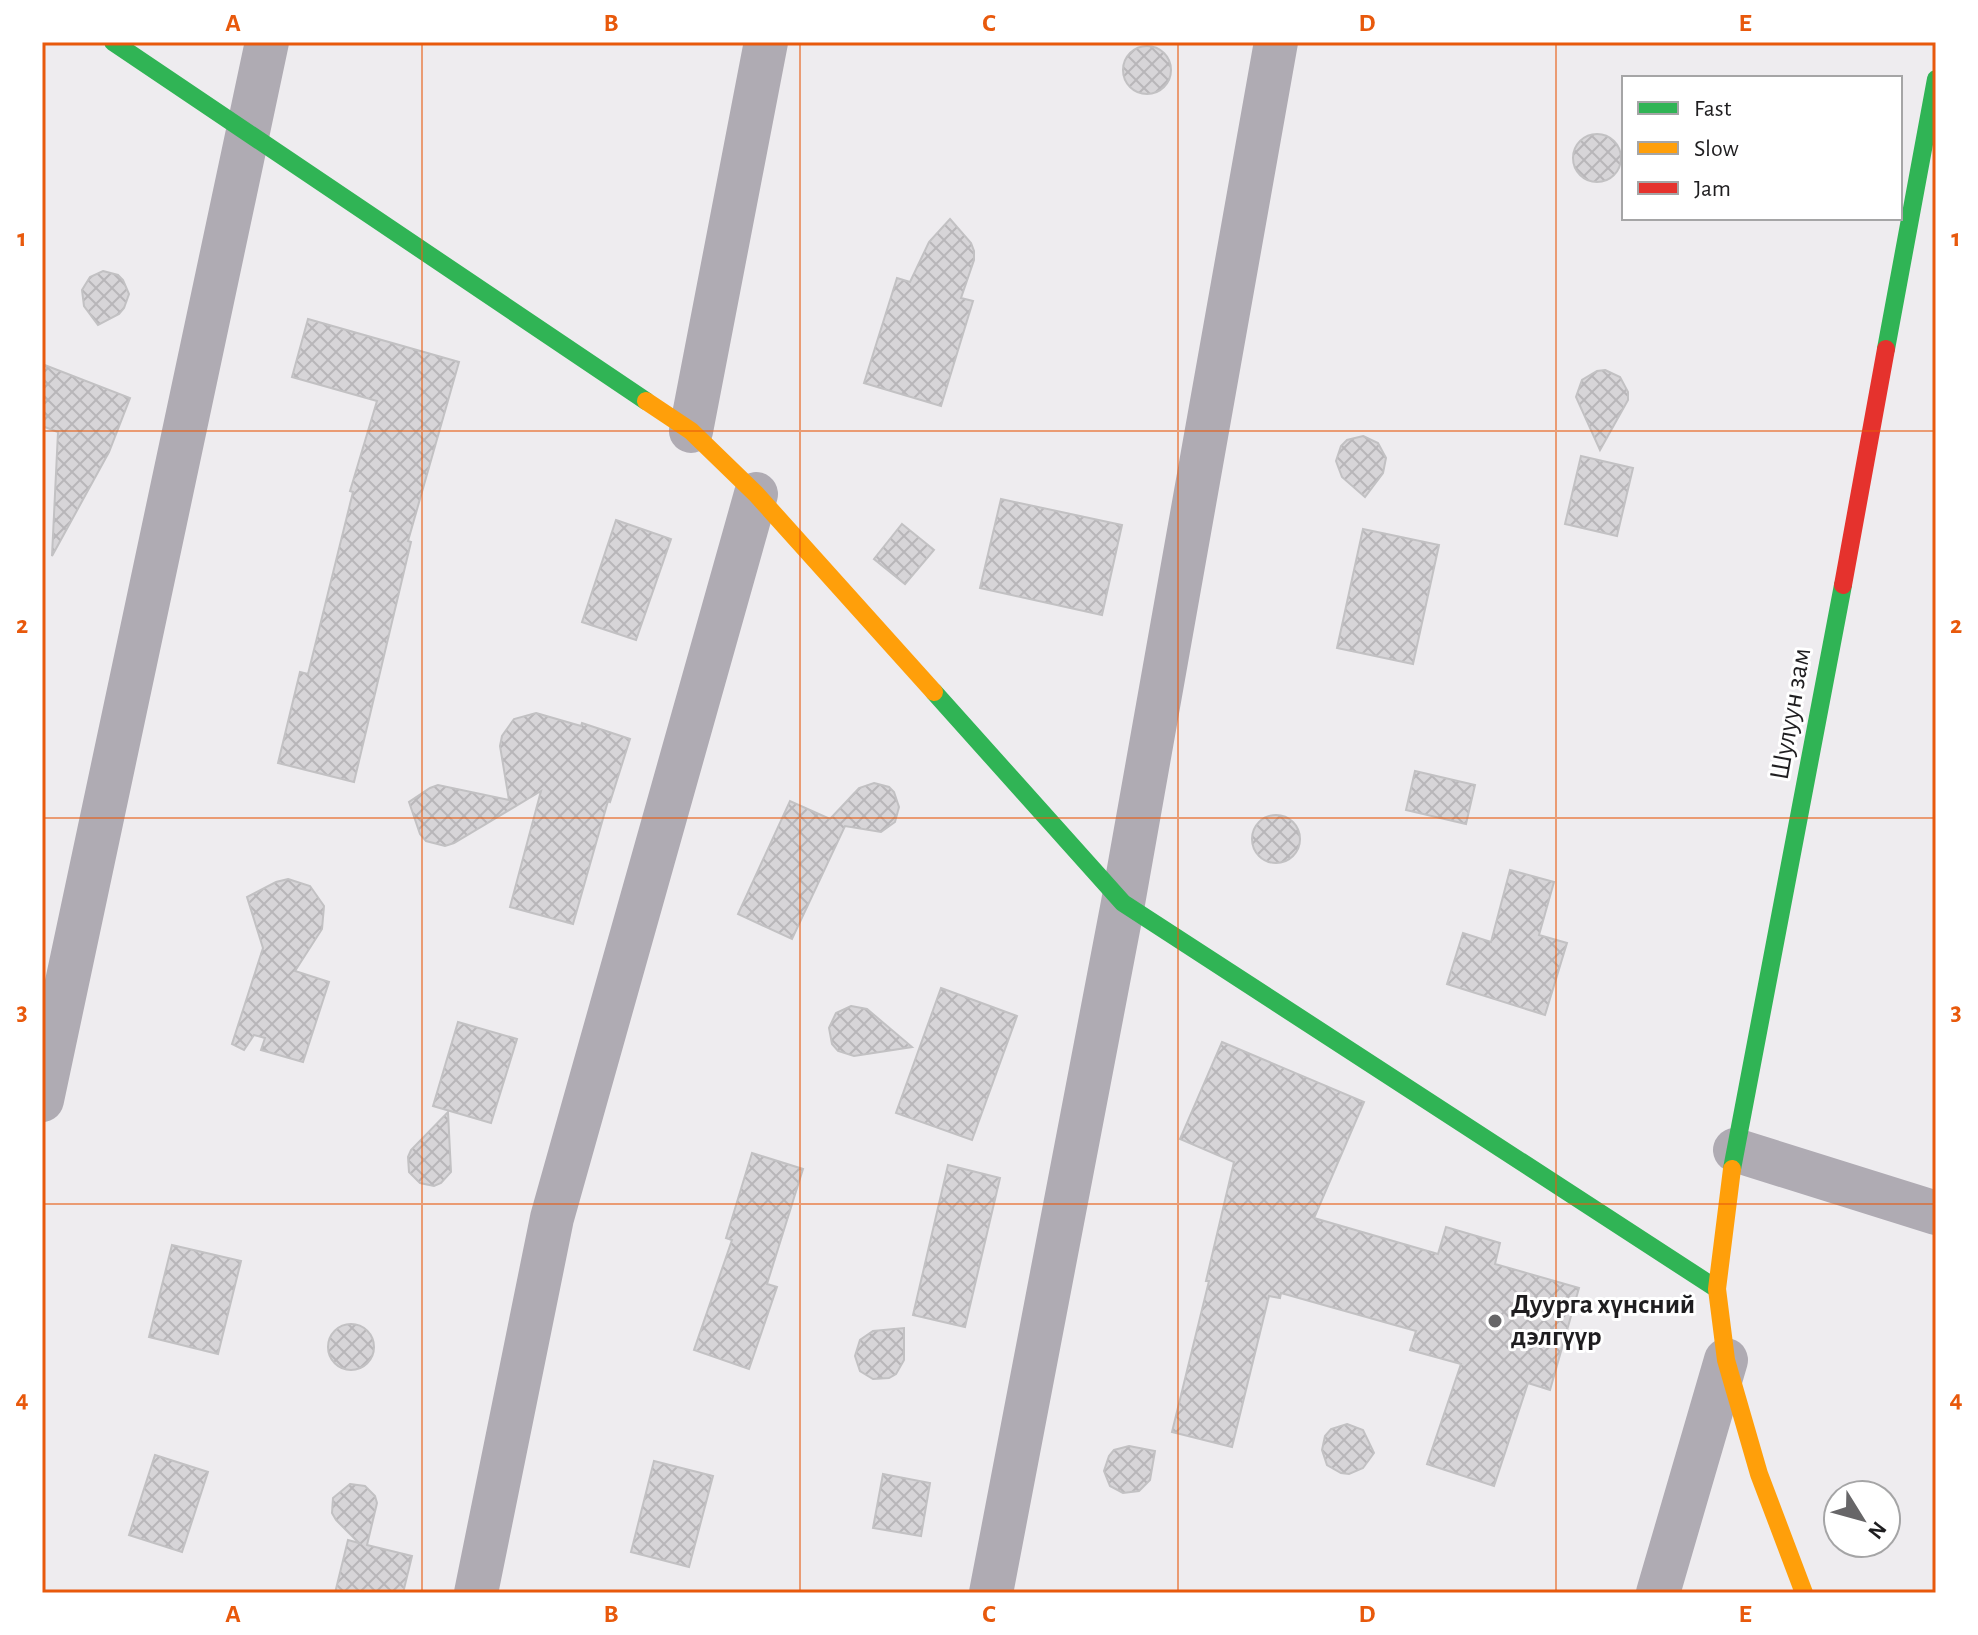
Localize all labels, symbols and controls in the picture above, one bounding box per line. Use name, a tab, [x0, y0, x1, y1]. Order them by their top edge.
text: A	[225, 10, 241, 36]
text: B	[603, 10, 619, 36]
text: C	[982, 10, 996, 36]
text: D	[1358, 10, 1376, 36]
text: E	[1738, 10, 1752, 36]
legend	[1622, 76, 1902, 220]
text: Fast	[1694, 97, 1732, 121]
text: Slow	[1694, 137, 1739, 161]
text: Jam	[1694, 177, 1731, 201]
text: 1	[17, 225, 27, 251]
text: 1	[1951, 225, 1961, 251]
text: 2	[16, 612, 28, 638]
text: 2	[1950, 612, 1962, 638]
street label: Шулуун зам	[1766, 646, 1816, 782]
text: 3	[16, 999, 28, 1025]
text: 3	[1950, 999, 1962, 1025]
place label: Дуурга хүнсний дэлгүүр	[1511, 1291, 1695, 1351]
marker: Дуурга хүнсний дэлгүүр	[1486, 1312, 1504, 1330]
text: 4	[15, 1386, 29, 1412]
text: 4	[1949, 1386, 1963, 1412]
north arrow	[1822, 1479, 1902, 1559]
text: N	[1864, 1518, 1891, 1543]
text: A	[225, 1601, 241, 1627]
text: B	[603, 1601, 619, 1627]
text: C	[982, 1601, 996, 1627]
text: D	[1358, 1601, 1376, 1627]
text: E	[1738, 1601, 1752, 1627]

